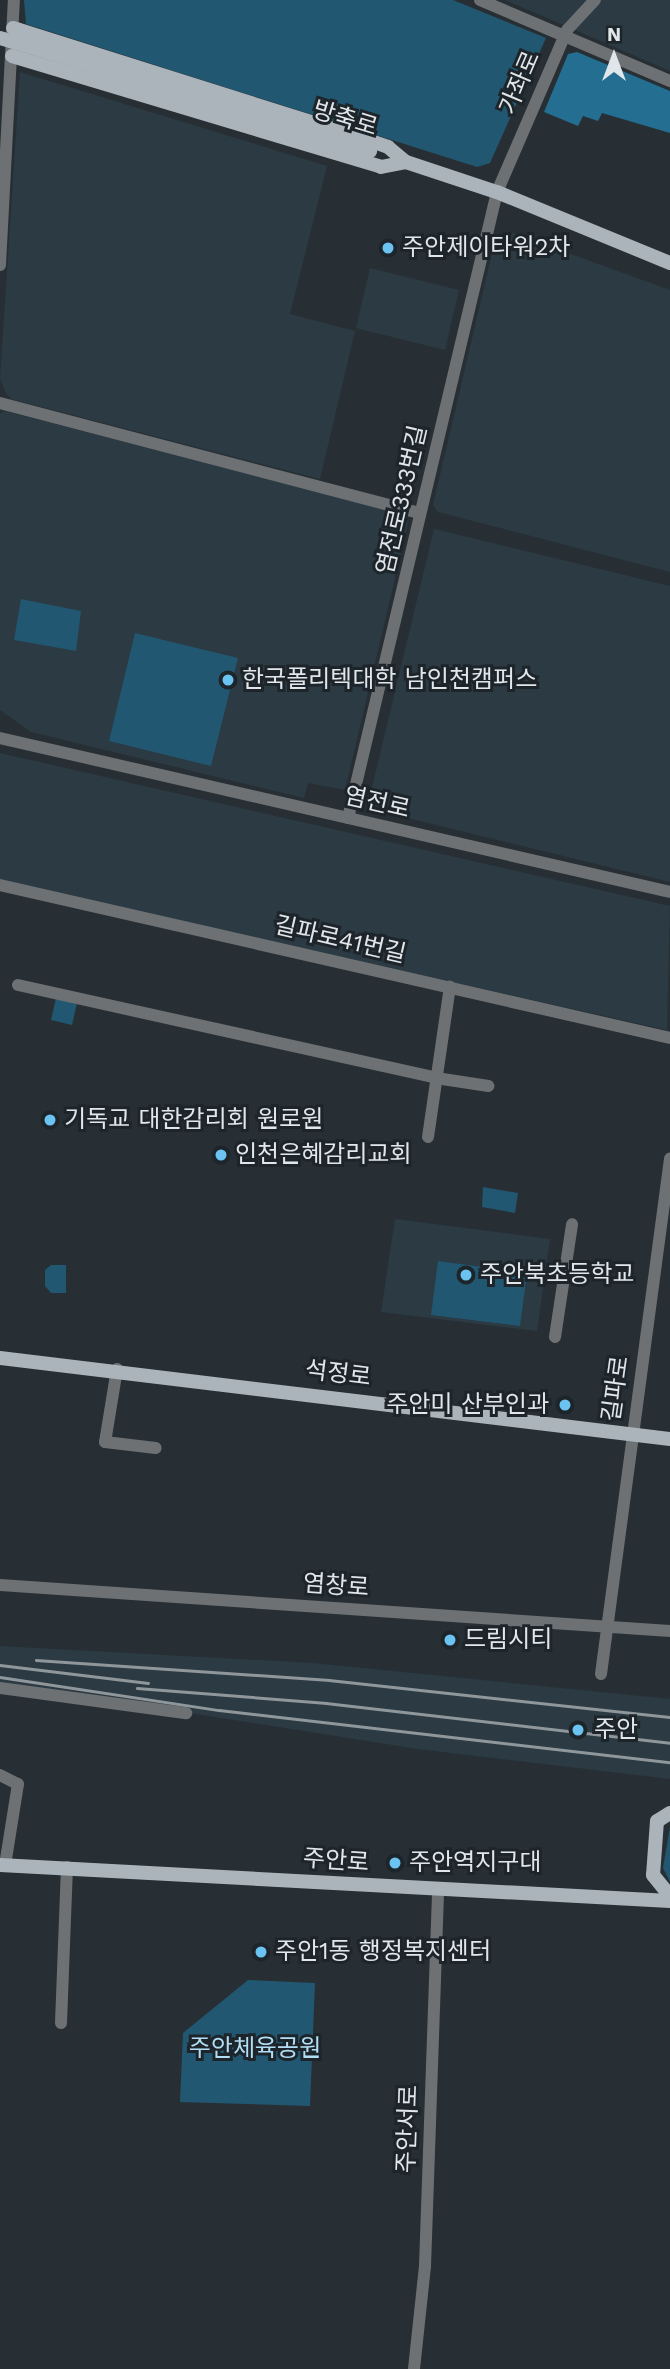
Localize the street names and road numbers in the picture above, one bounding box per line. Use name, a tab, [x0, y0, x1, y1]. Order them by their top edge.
street label: 가좌로	[494, 47, 546, 119]
street label: 방축로	[309, 96, 381, 142]
street label: 염전로333번길	[371, 423, 433, 577]
street label: 염전로	[341, 782, 413, 824]
street label: 길파로41번길	[271, 911, 409, 969]
street label: 길파로	[597, 1354, 635, 1424]
street label: 석정로	[303, 1356, 373, 1392]
street label: 염창로	[302, 1569, 370, 1603]
street label: 주안로	[302, 1844, 370, 1878]
street label: 주안서로	[392, 2084, 424, 2174]

